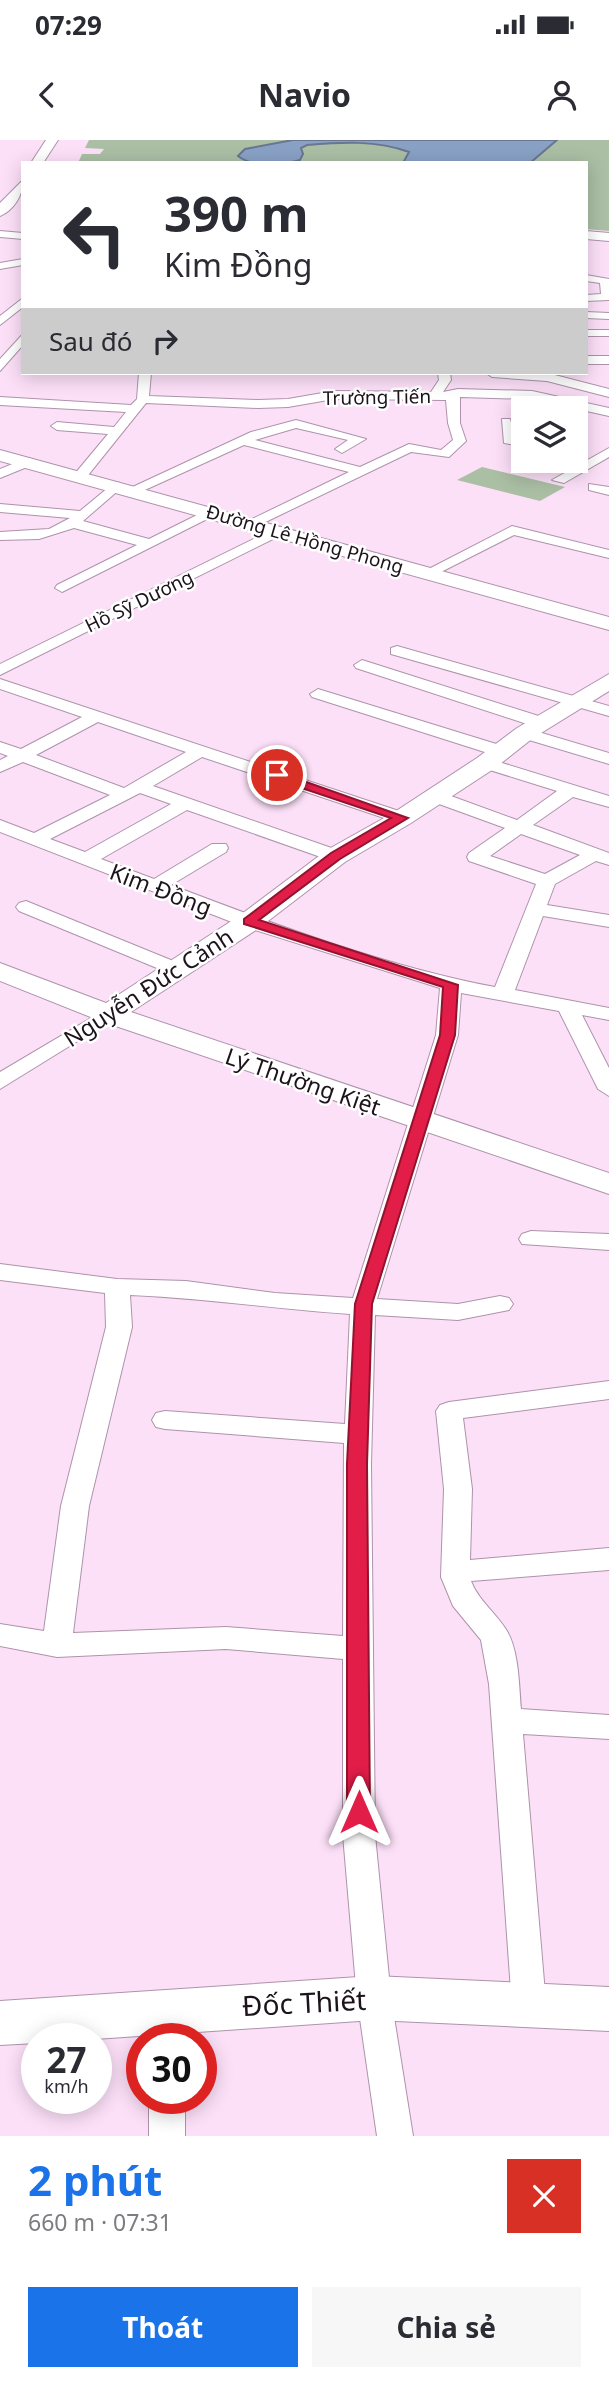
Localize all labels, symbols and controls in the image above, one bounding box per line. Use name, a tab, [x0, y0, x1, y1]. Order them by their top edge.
text: 07:29	[35, 7, 102, 43]
text: Navio	[258, 73, 351, 116]
icon: back	[28, 76, 66, 114]
icon: person	[543, 76, 581, 114]
text: 390 m	[164, 180, 309, 246]
icon: left	[49, 189, 140, 280]
text: Kim Đồng	[164, 243, 312, 286]
icon: right	[146, 322, 184, 360]
text: Sau đó	[49, 323, 132, 359]
street label: Trường Tiến	[323, 383, 431, 411]
map controls	[511, 396, 588, 473]
button: layers	[511, 396, 588, 473]
street label: Đường Lê Hồng Phong	[203, 498, 407, 580]
street label: Hồ Sỹ Dương	[81, 564, 197, 638]
pin	[247, 745, 307, 805]
icon: arrive	[258, 756, 296, 794]
street label: Kim Đồng	[105, 855, 217, 923]
street label: Nguyễn Đức Cảnh	[57, 920, 239, 1054]
street label: Lý Thường Kiệt	[221, 1039, 385, 1123]
position arrow	[322, 1775, 396, 1849]
street label: Đốc Thiết	[241, 1980, 367, 2024]
speed limit sign: 30	[126, 2023, 217, 2114]
text: 27	[46, 2036, 87, 2083]
text: km/h	[44, 2074, 89, 2098]
text: 2 phút	[28, 2151, 162, 2208]
button: close	[507, 2159, 581, 2233]
text: 660 m · 07:31	[28, 2206, 172, 2238]
button: Thoát	[28, 2287, 298, 2367]
button: Chia sẻ	[312, 2287, 581, 2367]

